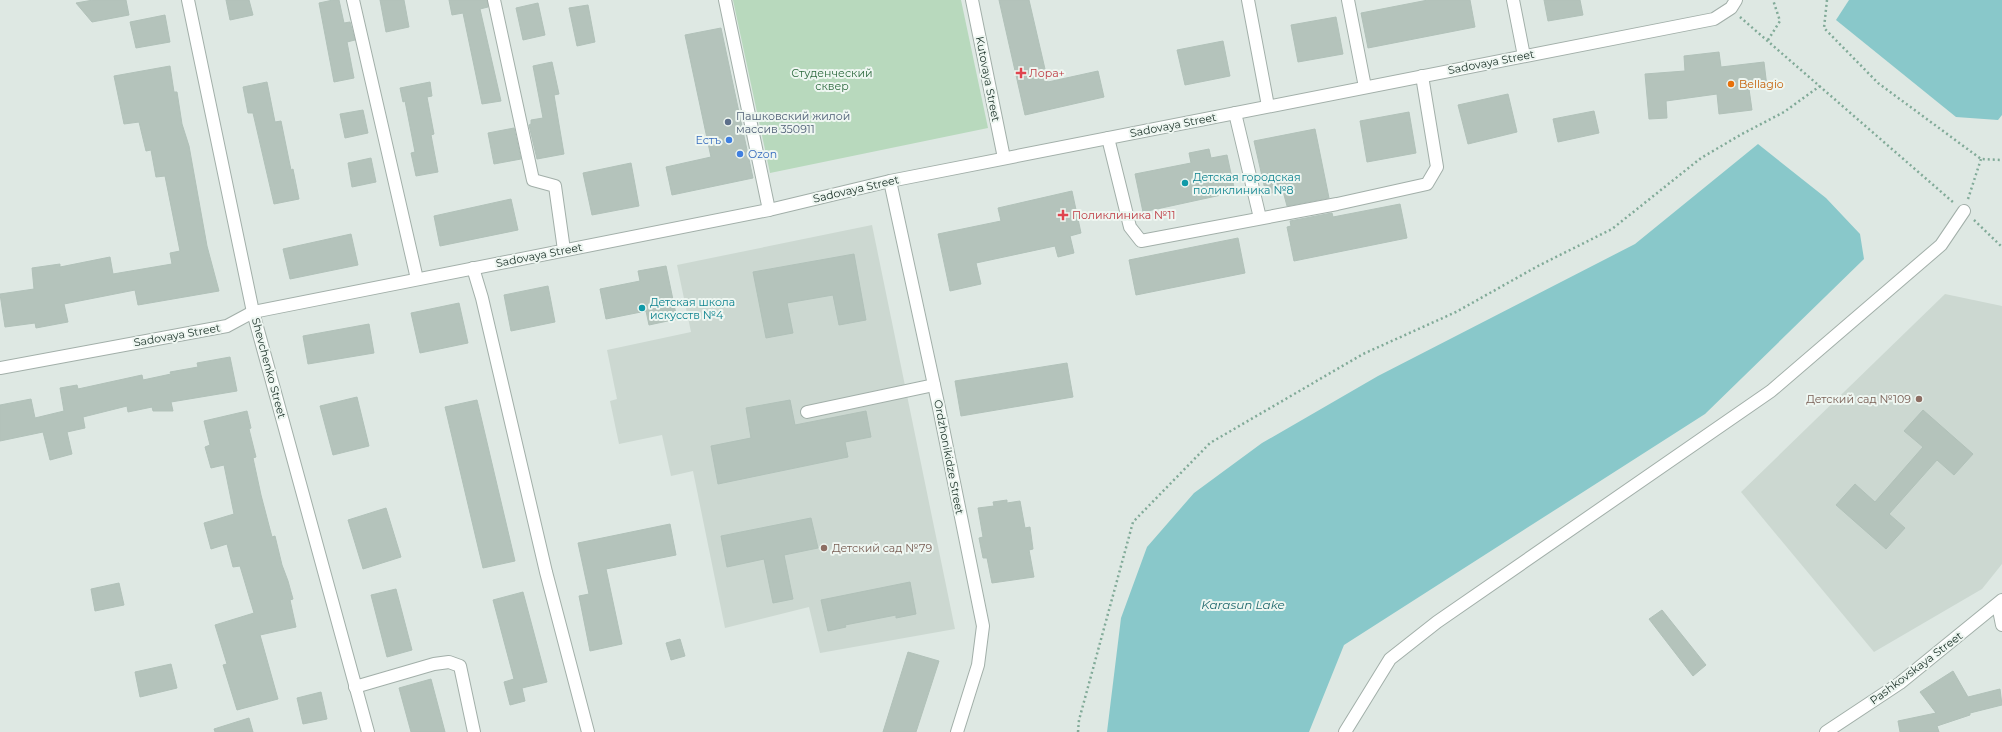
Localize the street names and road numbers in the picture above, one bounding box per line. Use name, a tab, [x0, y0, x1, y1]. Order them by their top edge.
street label: Kutovaya Street	[973, 35, 1003, 123]
street label: Sadovaya Street	[1447, 47, 1536, 77]
street label: Sadovaya Street	[1129, 110, 1218, 140]
street label: Sadovaya Street	[812, 172, 901, 206]
street label: Sadovaya Street	[495, 240, 584, 270]
street label: Shevchenko Street	[249, 316, 289, 420]
street label: Sadovaya Street	[133, 320, 222, 350]
street label: Ordzhonikidze Street	[931, 398, 967, 516]
street label: Pashkovskaya Street	[1867, 628, 1966, 707]

